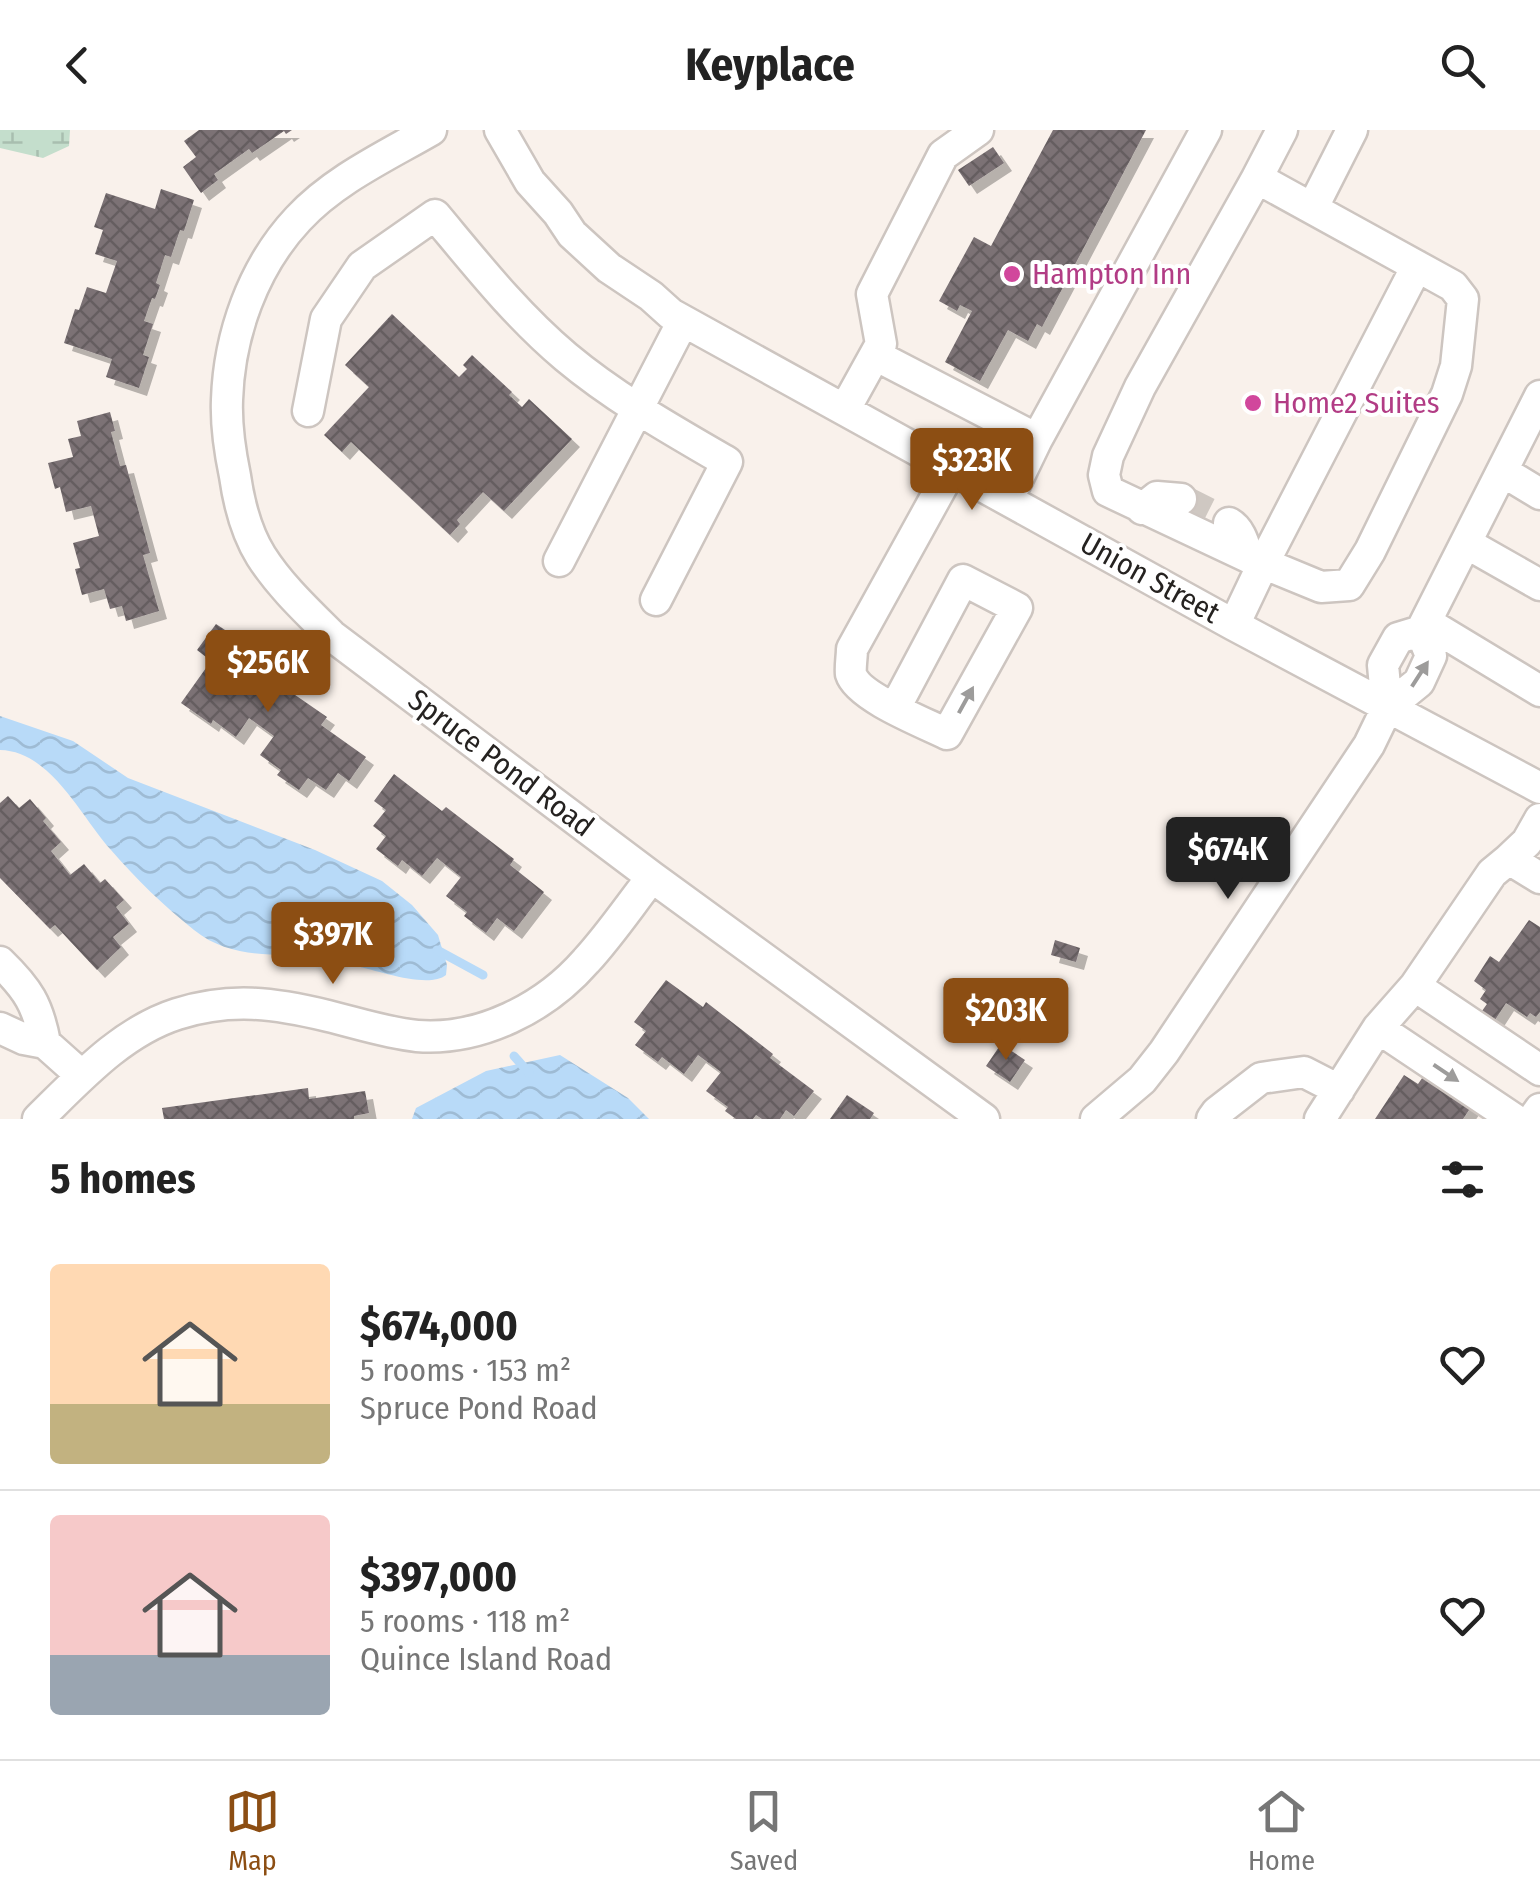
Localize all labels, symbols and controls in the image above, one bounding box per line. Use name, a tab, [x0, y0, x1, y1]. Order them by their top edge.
icon: back	[50, 38, 105, 93]
text: Keyplace	[685, 38, 855, 92]
icon: search	[1435, 38, 1490, 93]
place label: Hampton Inn	[1032, 256, 1191, 292]
marker: Hampton Inn	[1001, 263, 1023, 285]
place label: Home2 Suites	[1273, 385, 1440, 421]
marker: Home2 Suites	[1242, 392, 1264, 414]
pin: $323K	[902, 428, 1042, 513]
text: $323K	[932, 441, 1012, 479]
street label: Union Street	[1074, 525, 1226, 631]
pin: $256K	[198, 630, 338, 715]
text: $256K	[227, 643, 309, 681]
one-way arrow	[1410, 660, 1429, 688]
street label: Spruce Pond Road	[401, 682, 601, 844]
one-way arrow	[957, 686, 975, 714]
pin: $674K	[1158, 817, 1298, 902]
text: $674K	[1188, 830, 1268, 868]
pin: $397K	[263, 902, 403, 987]
text: $397K	[293, 915, 373, 953]
pin: $203K	[936, 978, 1076, 1063]
text: $203K	[965, 991, 1047, 1029]
one-way arrow	[1432, 1064, 1460, 1082]
icon: filters	[1435, 1152, 1490, 1207]
text: 5 homes	[50, 1154, 196, 1204]
text: $674,000	[360, 1301, 518, 1351]
icon: home	[130, 1304, 250, 1424]
icon: heart	[1435, 1337, 1490, 1392]
text: 5 rooms · 153 m²	[360, 1351, 571, 1389]
text: Spruce Pond Road	[360, 1389, 598, 1427]
text: $397,000	[360, 1552, 517, 1602]
icon: home	[130, 1555, 250, 1675]
icon: heart	[1435, 1588, 1490, 1643]
text: 5 rooms · 118 m²	[360, 1602, 570, 1640]
text: Quince Island Road	[360, 1640, 612, 1678]
tab: Map	[225, 1784, 280, 1877]
tab: Saved	[730, 1784, 798, 1877]
tab: Home	[1248, 1784, 1315, 1877]

